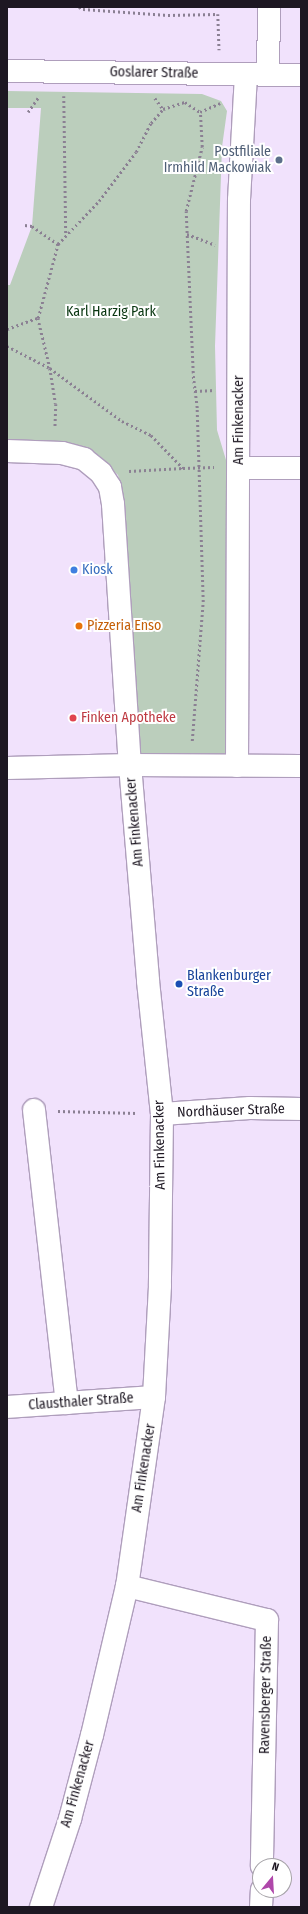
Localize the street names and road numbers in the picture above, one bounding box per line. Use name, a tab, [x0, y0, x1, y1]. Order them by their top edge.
street label: Goslarer Straße	[110, 64, 198, 82]
street label: Am Finkenacker	[231, 375, 247, 465]
street label: Am Finkenacker	[123, 777, 147, 867]
street label: Am Finkenacker	[151, 1100, 169, 1190]
street label: Nordhäuser Straße	[177, 1101, 285, 1121]
street label: Clausthaler Straße	[28, 1390, 134, 1414]
street label: Am Finkenacker	[129, 1422, 159, 1514]
street label: Ravensberger Straße	[257, 1636, 275, 1754]
street label: Am Finkenacker	[58, 1739, 98, 1829]

